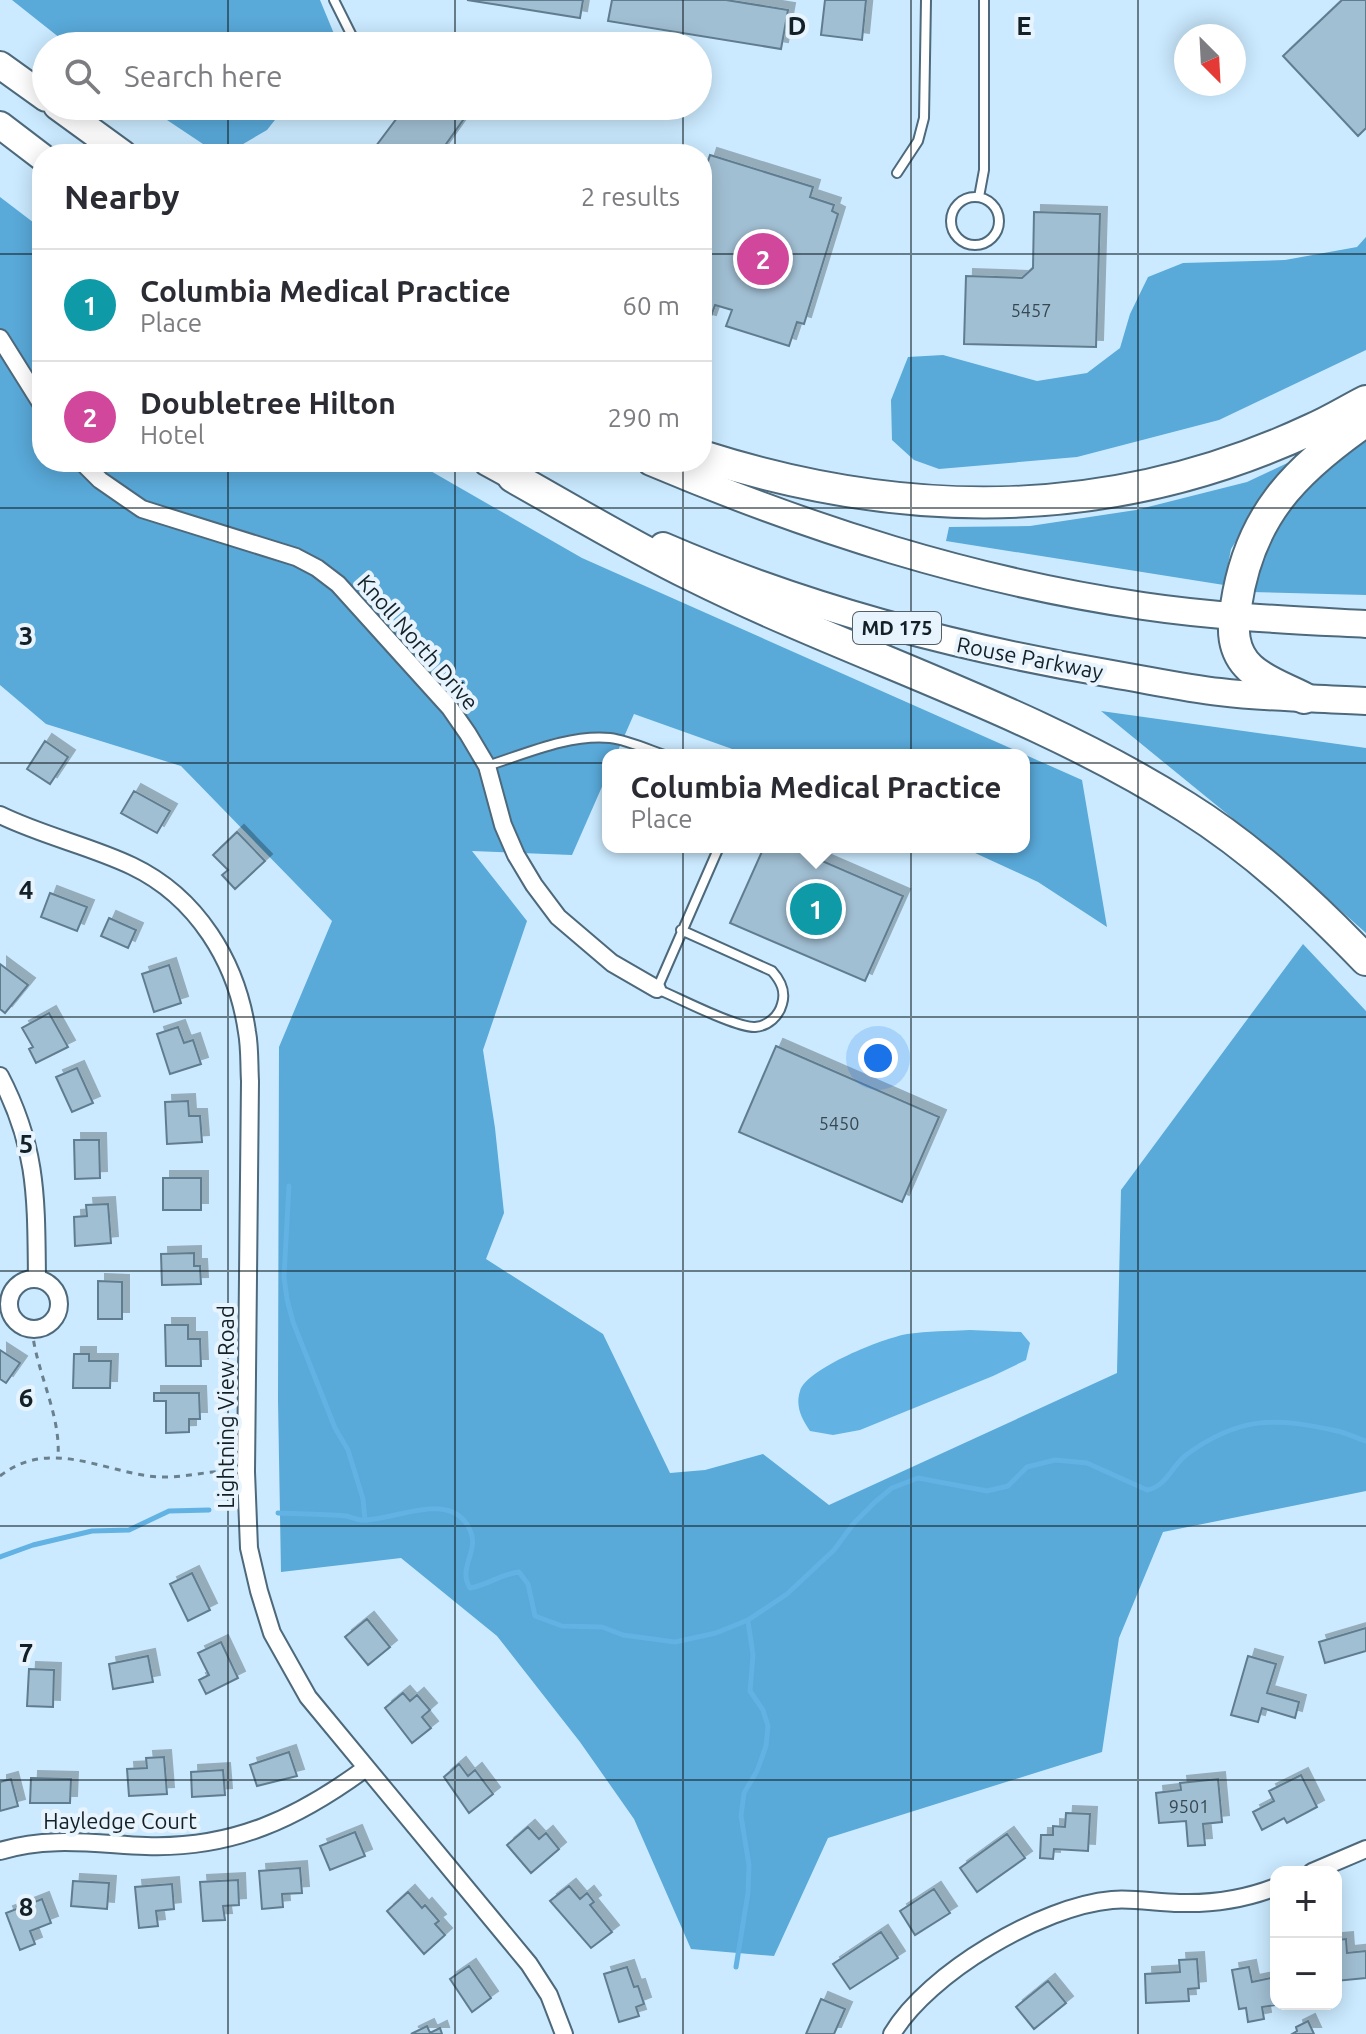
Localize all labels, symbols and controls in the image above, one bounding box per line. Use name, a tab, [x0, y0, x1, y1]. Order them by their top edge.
text: D	[788, 11, 806, 40]
text: E	[1016, 11, 1032, 40]
north arrow	[1174, 24, 1246, 96]
search box	[32, 32, 712, 120]
icon: search	[60, 54, 104, 98]
text: Search here	[124, 59, 283, 93]
text: Nearby	[64, 177, 179, 215]
text: 2 results	[581, 182, 680, 211]
pin: 2	[737, 229, 789, 289]
text: Columbia Medical Practice	[140, 274, 511, 308]
text: 1	[83, 291, 97, 320]
text: 60 m	[622, 291, 680, 320]
house number: 5457	[1011, 300, 1051, 320]
text: Place	[140, 308, 202, 337]
text: Doubletree Hilton	[140, 386, 396, 420]
text: 2	[83, 403, 97, 432]
text: 290 m	[608, 403, 680, 432]
text: Hotel	[140, 420, 205, 449]
street label: Knoll North Drive	[353, 569, 484, 714]
road number: MD 175	[853, 612, 941, 644]
text: 3	[19, 621, 33, 650]
street label: Rouse Parkway	[955, 631, 1106, 684]
popup	[602, 749, 1030, 853]
text: Columbia Medical Practice	[631, 770, 1001, 804]
text: Place	[631, 804, 693, 833]
text: 4	[19, 875, 33, 904]
pin: 1	[790, 879, 842, 939]
your location	[858, 1038, 898, 1078]
house number: 5450	[819, 1113, 859, 1133]
text: 5	[19, 1129, 33, 1158]
street label: Lightning View Road	[213, 1305, 238, 1509]
text: 6	[19, 1383, 33, 1412]
text: 7	[19, 1638, 33, 1667]
house number: 9501	[1169, 1796, 1209, 1816]
street label: Hayledge Court	[43, 1808, 197, 1833]
map controls	[1270, 1866, 1342, 2010]
button: +	[1270, 1866, 1342, 1938]
text: 8	[19, 1892, 33, 1921]
button: −	[1270, 1938, 1342, 2010]

